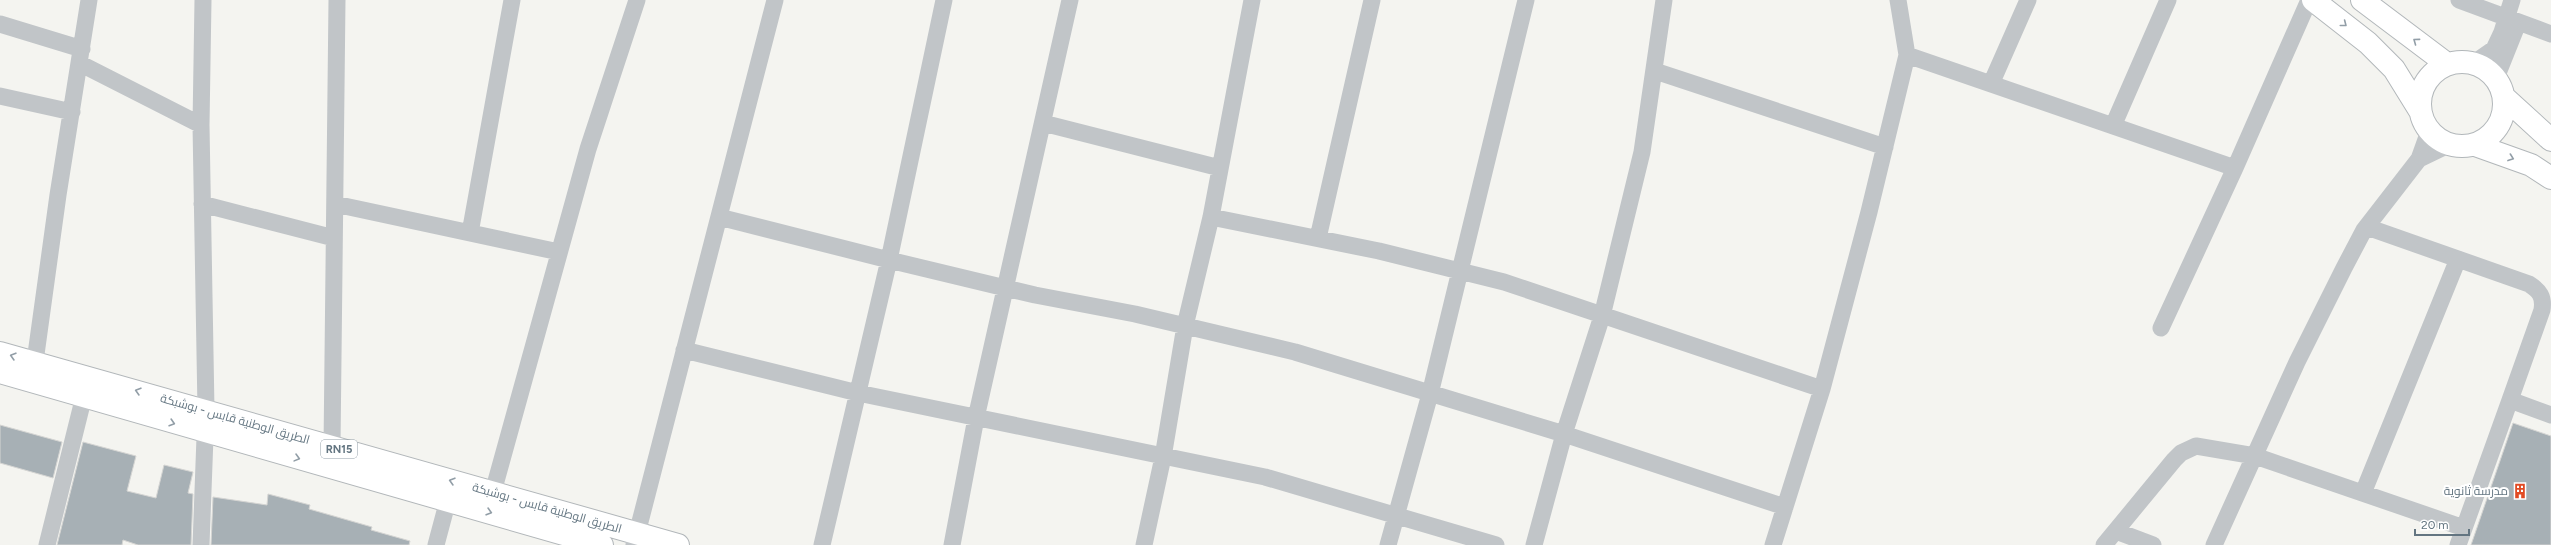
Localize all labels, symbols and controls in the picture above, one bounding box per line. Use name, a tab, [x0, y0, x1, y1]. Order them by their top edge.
one-way arrow	[2340, 20, 2347, 27]
one-way arrow	[2413, 39, 2420, 46]
one-way arrow	[2508, 154, 2515, 162]
one-way arrow	[10, 352, 17, 361]
one-way arrow	[135, 388, 142, 396]
street label: الطريق الوطنية قابس - بوشبكة	[159, 391, 311, 447]
one-way arrow	[168, 418, 175, 427]
road number: RN15	[321, 440, 357, 458]
one-way arrow	[293, 453, 300, 462]
one-way arrow	[449, 477, 456, 486]
street label: الطريق الوطنية قابس - بوشبكة	[471, 480, 623, 536]
building icon: مدرسة ثانوية	[2511, 482, 2529, 500]
place label: مدرسة ثانوية	[2444, 484, 2508, 498]
one-way arrow	[486, 507, 493, 516]
scale bar	[2415, 511, 2469, 537]
text: 20 m	[2421, 518, 2449, 532]

